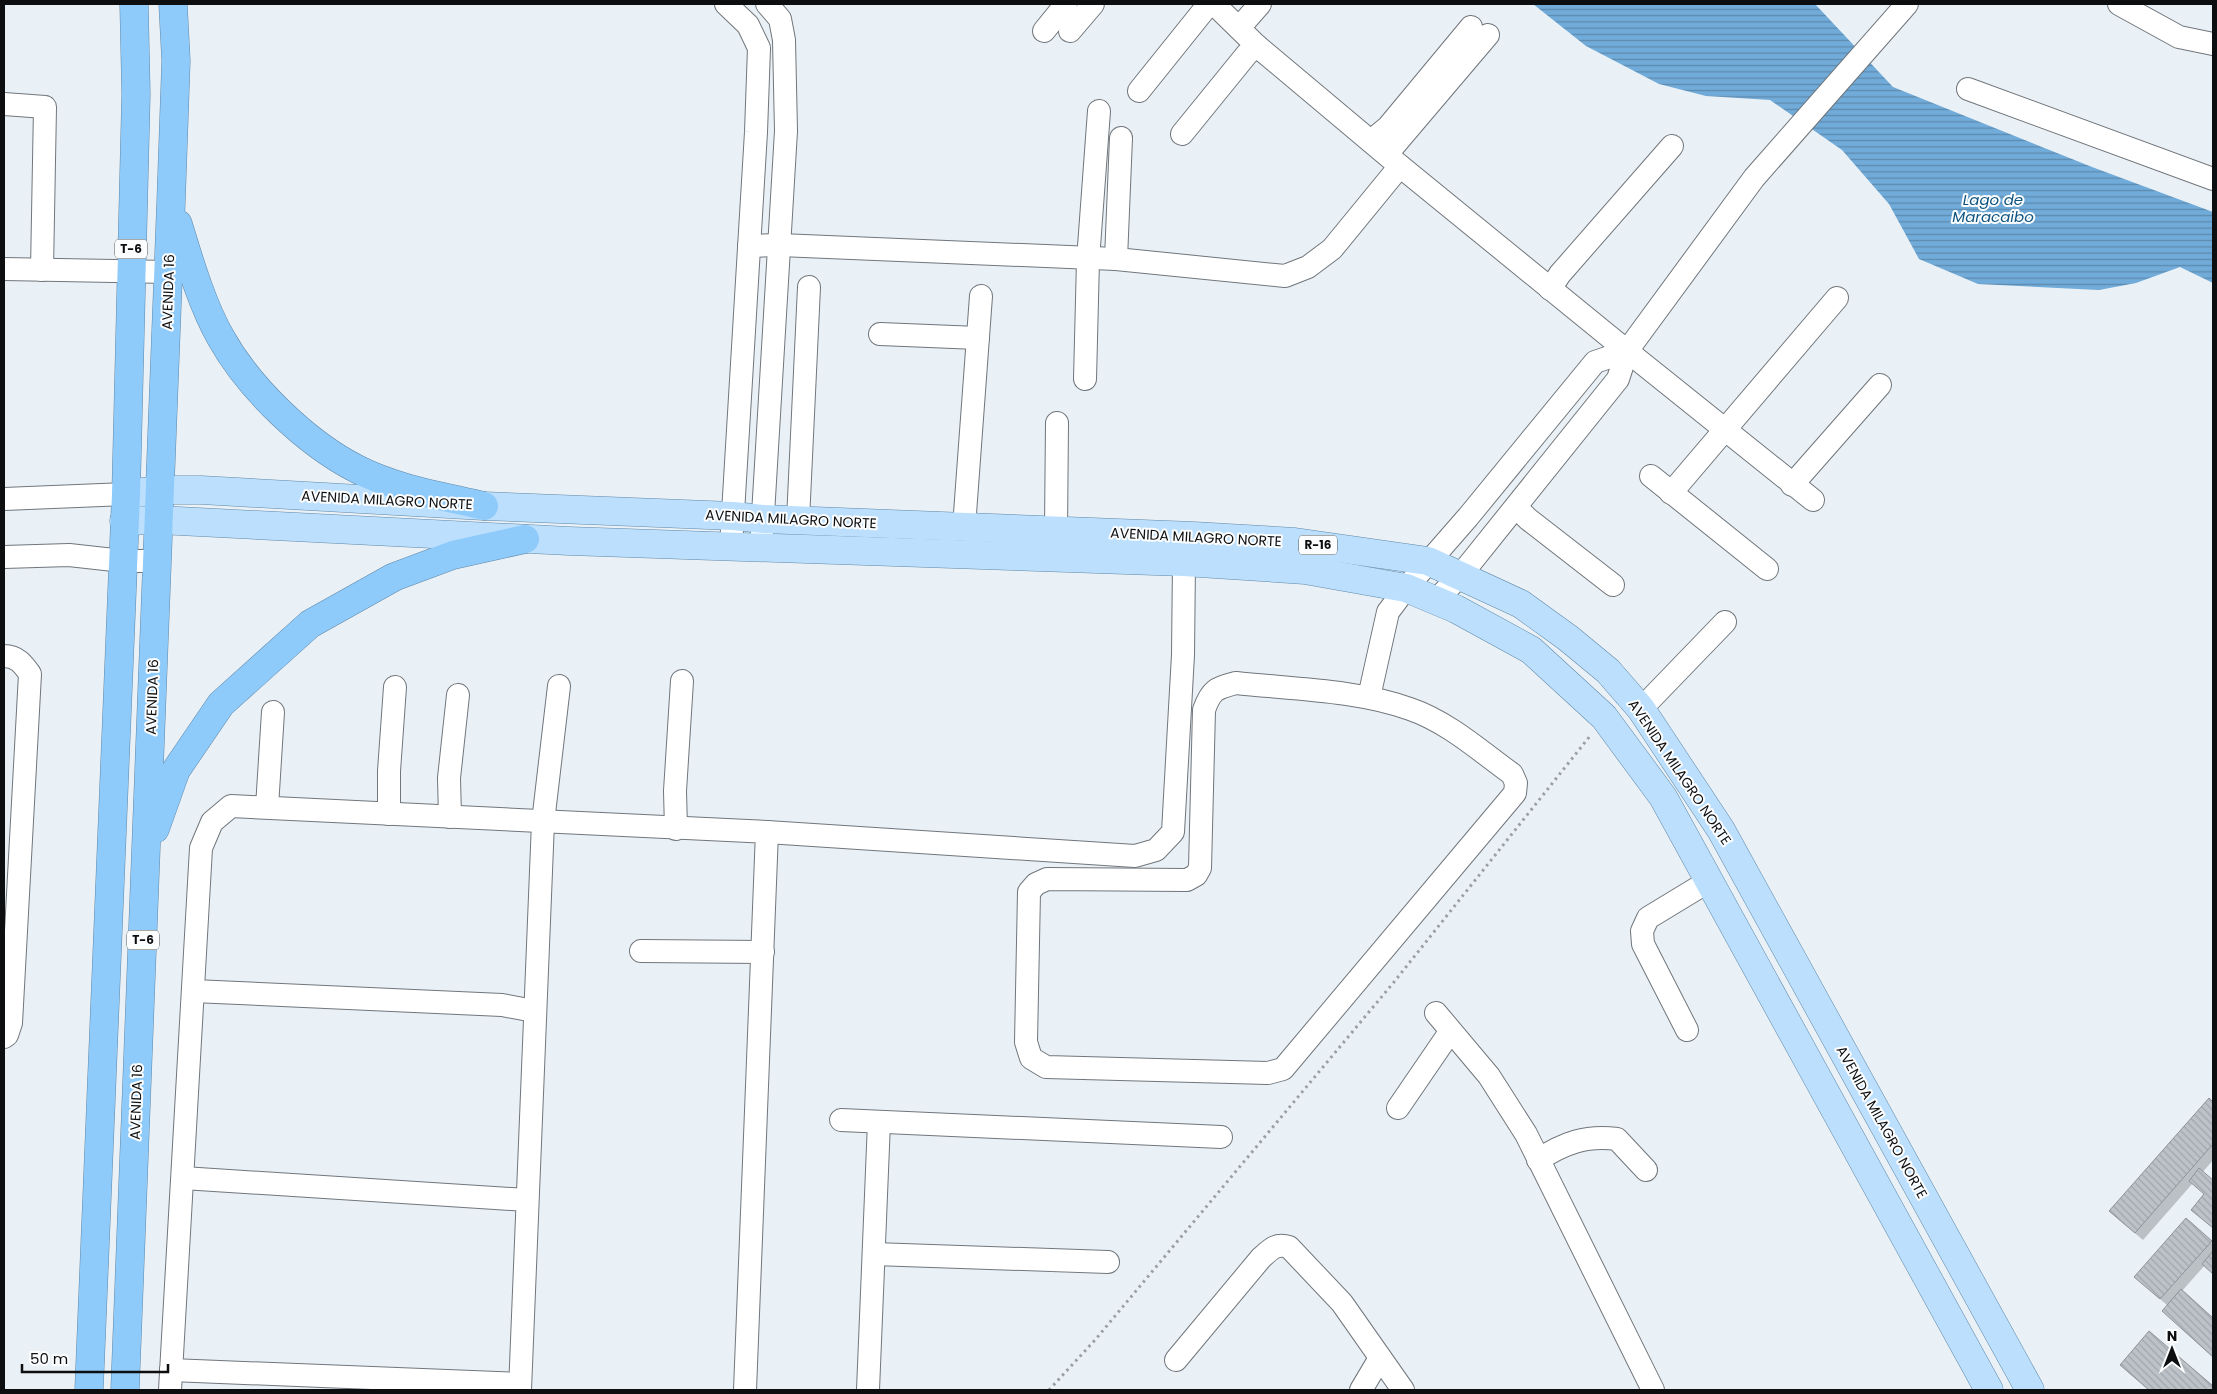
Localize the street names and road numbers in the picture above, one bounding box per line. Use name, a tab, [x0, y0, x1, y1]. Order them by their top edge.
road number: T-6	[115, 240, 147, 258]
street label: AVENIDA 16	[157, 254, 179, 330]
street label: AVENIDA MILAGRO NORTE	[301, 486, 473, 514]
street label: AVENIDA MILAGRO NORTE	[705, 505, 877, 533]
street label: AVENIDA MILAGRO NORTE	[1110, 523, 1282, 551]
road number: R-16	[1299, 536, 1337, 554]
street label: AVENIDA 16	[141, 659, 163, 735]
street label: AVENIDA MILAGRO NORTE	[1624, 695, 1736, 849]
road number: T-6	[127, 930, 159, 950]
street label: AVENIDA MILAGRO NORTE	[1832, 1042, 1932, 1202]
street label: AVENIDA 16	[125, 1064, 147, 1140]

